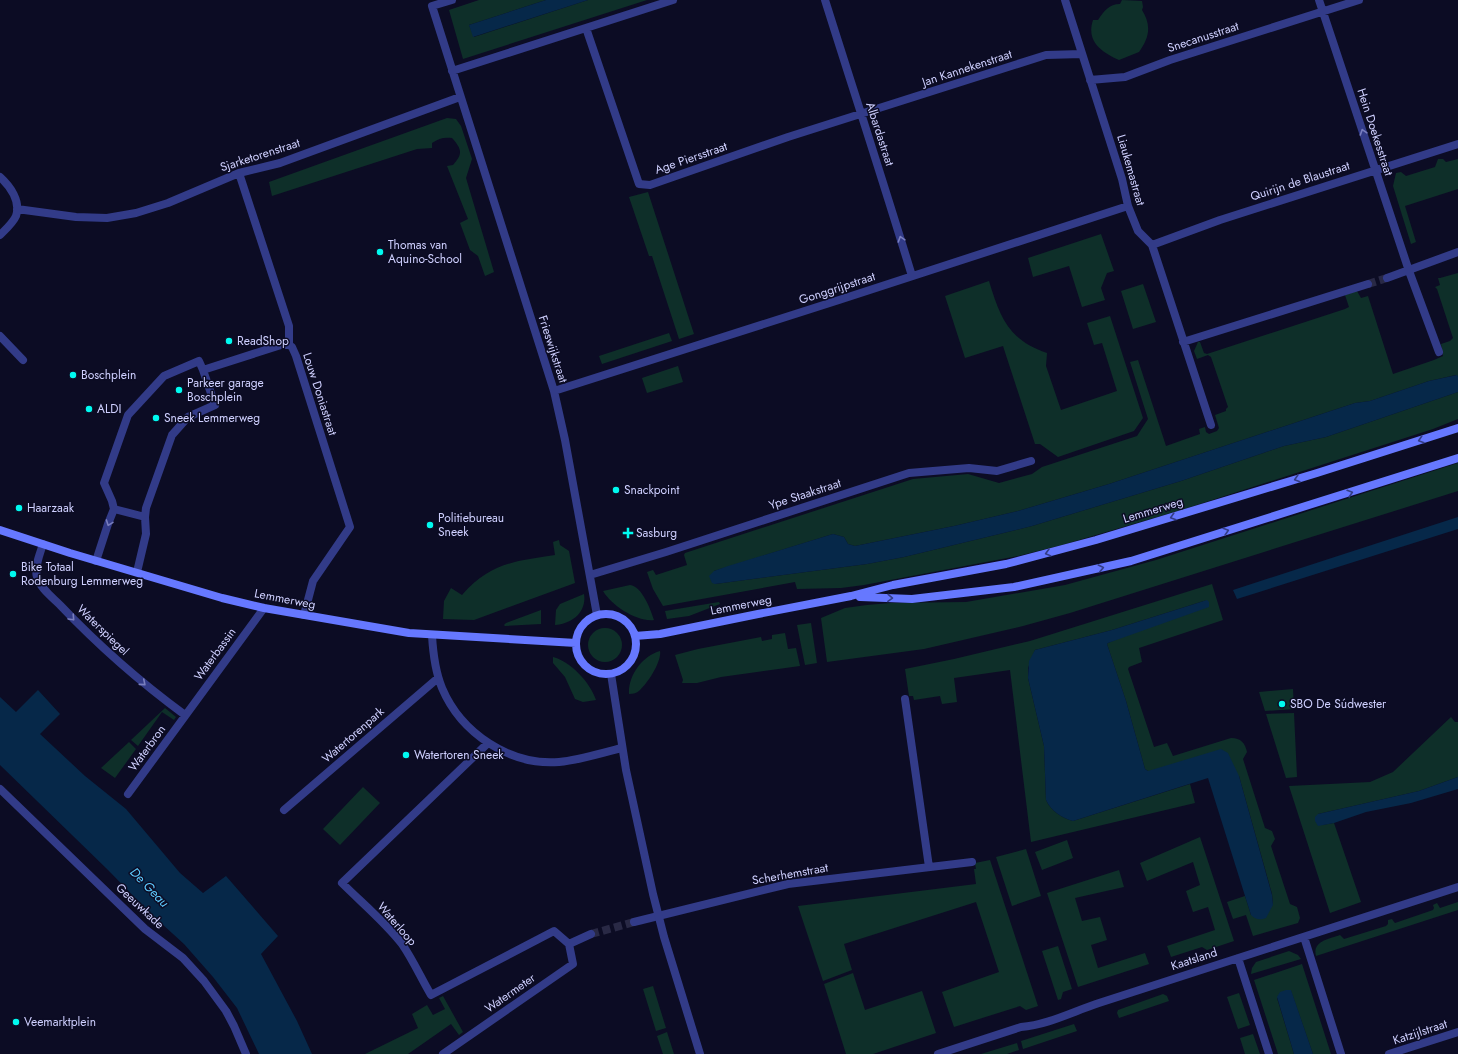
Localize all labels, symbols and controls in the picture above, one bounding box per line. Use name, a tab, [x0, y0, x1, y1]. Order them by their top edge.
street label: Snecanusstraat	[1165, 17, 1241, 57]
street label: Jan Kannekenstraat	[918, 45, 1014, 92]
street label: Hein Doekesstraat	[1352, 86, 1398, 178]
street label: Albardastraat	[861, 100, 899, 168]
one-way arrow	[1359, 129, 1368, 136]
street label: Liaukemastraat	[1112, 132, 1150, 208]
street label: Sjarketorenstraat	[218, 134, 302, 176]
street label: Age Piersstraat	[652, 137, 730, 179]
street label: Quirijn de Blaustraat	[1248, 156, 1352, 206]
place label: Thomas van Aquino-School	[388, 236, 462, 268]
one-way arrow	[897, 236, 906, 243]
marker: Thomas van Aquino-School	[375, 247, 385, 257]
street label: Gonggrijpstraat	[797, 267, 878, 309]
street label: Frieswijkstraat	[534, 313, 572, 385]
place label: ReadShop	[237, 332, 289, 350]
marker: ReadShop	[224, 336, 234, 346]
street label: Louw Doniastraat	[298, 350, 342, 438]
place label: Boschplein	[81, 366, 136, 384]
marker: Boschplein	[68, 370, 78, 380]
place label: Parkeer garage Boschplein	[187, 374, 264, 406]
marker: Parkeer garage Boschplein	[174, 385, 184, 395]
place label: ALDI	[97, 400, 121, 418]
marker: ALDI	[84, 404, 94, 414]
place label: Sneek Lemmerweg	[164, 409, 260, 427]
marker: Sneek Lemmerweg	[151, 413, 161, 423]
one-way arrow	[1418, 435, 1425, 444]
street label: Ype Staakstraat	[767, 474, 844, 514]
one-way arrow	[1294, 474, 1301, 483]
place label: Snackpoint	[624, 481, 679, 499]
marker: Snackpoint	[611, 485, 621, 495]
one-way arrow	[1346, 489, 1353, 497]
street label: Lemmerweg	[1121, 492, 1185, 528]
place label: Haarzaak	[27, 499, 75, 517]
marker: Haarzaak	[14, 503, 24, 513]
place label: Politiebureau Sneek	[438, 509, 504, 541]
one-way arrow	[1169, 512, 1176, 521]
one-way arrow	[105, 519, 113, 526]
marker: Politiebureau Sneek	[425, 520, 435, 530]
place label: Sasburg	[636, 524, 677, 542]
marker: Sasburg	[623, 528, 633, 538]
one-way arrow	[1222, 528, 1229, 536]
one-way arrow	[1045, 548, 1052, 557]
place label: Bike Totaal Rodenburg Lemmerweg	[21, 558, 143, 590]
one-way arrow	[1097, 564, 1104, 573]
marker: Bike Totaal Rodenburg Lemmerweg	[8, 569, 18, 579]
street label: Lemmerweg	[253, 584, 317, 614]
street label: Lemmerweg	[709, 590, 773, 620]
one-way arrow	[887, 593, 893, 602]
street label: Waterspiegel	[73, 600, 133, 660]
one-way arrow	[67, 613, 75, 621]
street label: Waterbassin	[190, 624, 240, 684]
one-way arrow	[138, 678, 146, 685]
place label: SBO De Súdwester	[1290, 695, 1387, 713]
marker: SBO De Súdwester	[1277, 699, 1287, 709]
street label: Watertorenpark	[318, 702, 389, 767]
street label: Waterbron	[124, 721, 170, 775]
place label: Watertoren Sneek	[414, 746, 504, 764]
marker: Watertoren Sneek	[401, 750, 411, 760]
street label: Scherhemstraat	[751, 858, 830, 890]
water label: De Geau	[126, 863, 174, 912]
street label: Geeuwkade	[112, 879, 168, 933]
street label: Waterloop	[373, 898, 421, 950]
street label: Kaatsland	[1169, 943, 1219, 975]
street label: Watermeter	[481, 968, 540, 1017]
place label: Veemarktplein	[24, 1013, 96, 1031]
street label: Katzijlstraat	[1391, 1015, 1450, 1049]
marker: Veemarktplein	[11, 1017, 21, 1027]

